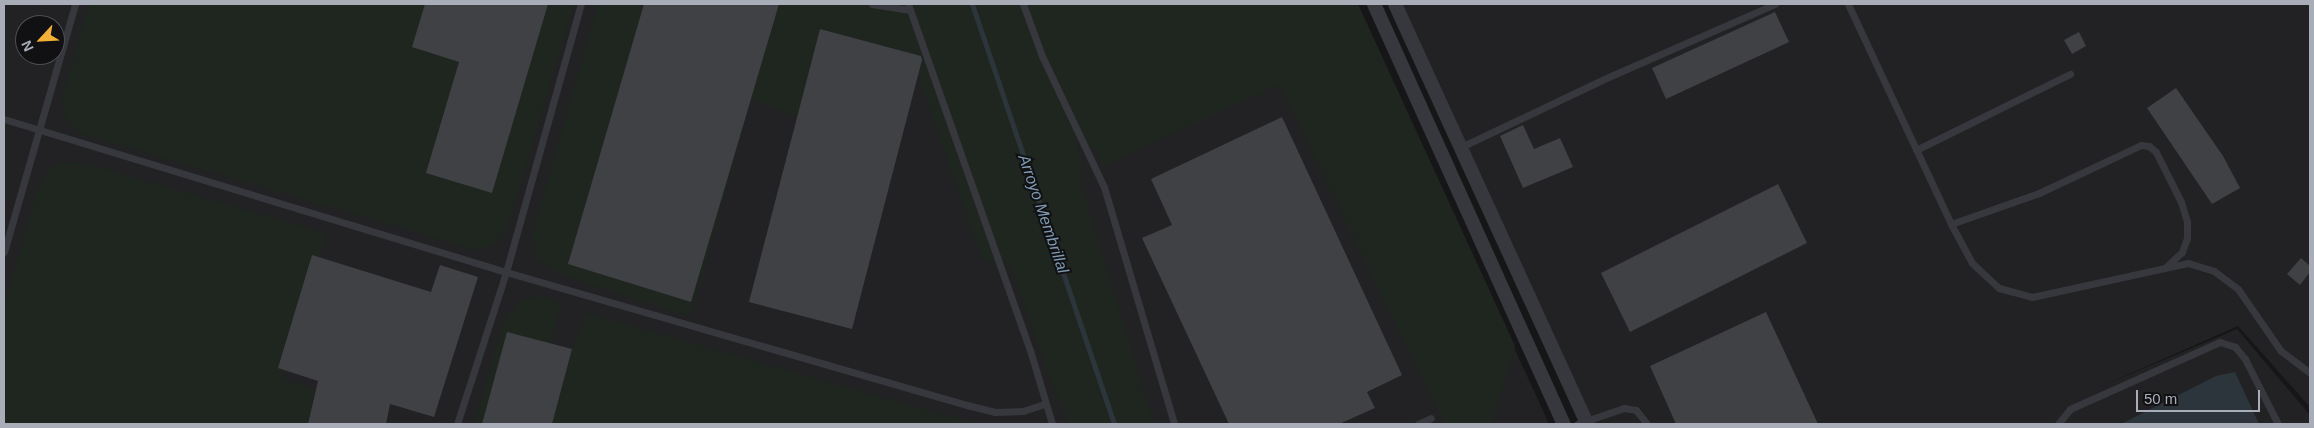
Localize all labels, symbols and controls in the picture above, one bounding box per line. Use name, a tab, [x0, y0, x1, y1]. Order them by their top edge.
north arrow	[15, 15, 65, 65]
text: N	[18, 38, 37, 54]
water label: Arroyo Membrillal	[1014, 152, 1072, 276]
scale bar	[2139, 380, 2263, 412]
text: 50 m	[2144, 390, 2177, 407]

